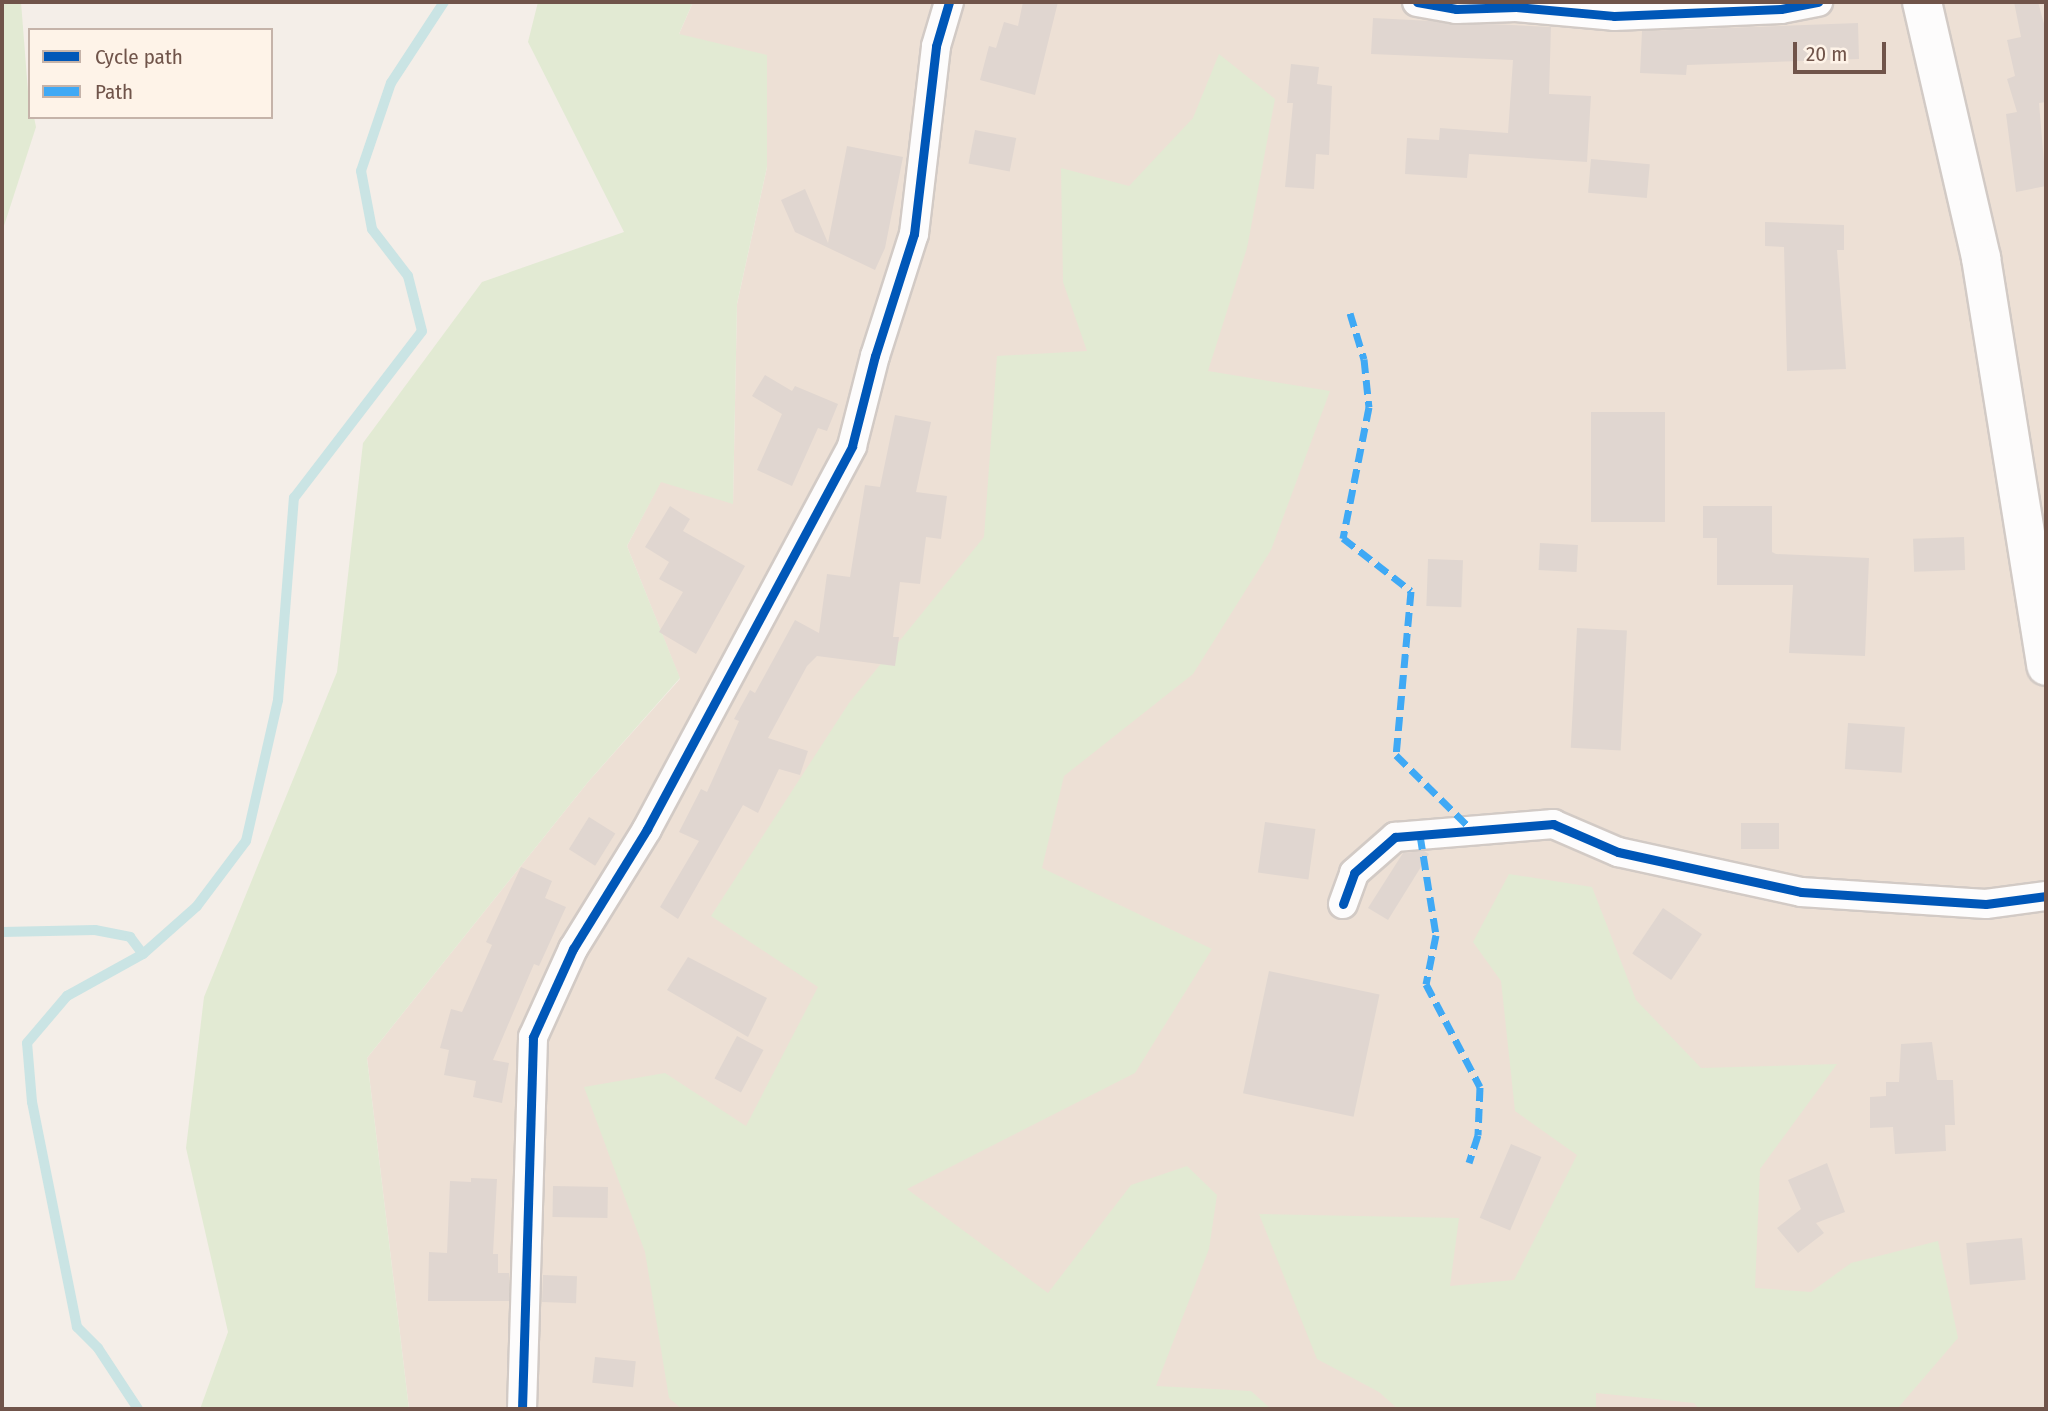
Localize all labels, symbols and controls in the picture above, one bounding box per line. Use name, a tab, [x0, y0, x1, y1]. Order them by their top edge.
legend	[28, 28, 273, 119]
scale bar	[1796, 28, 1889, 72]
text: 20 m	[1806, 41, 1847, 67]
text: Cycle path	[95, 44, 183, 70]
text: Path	[95, 79, 133, 105]

